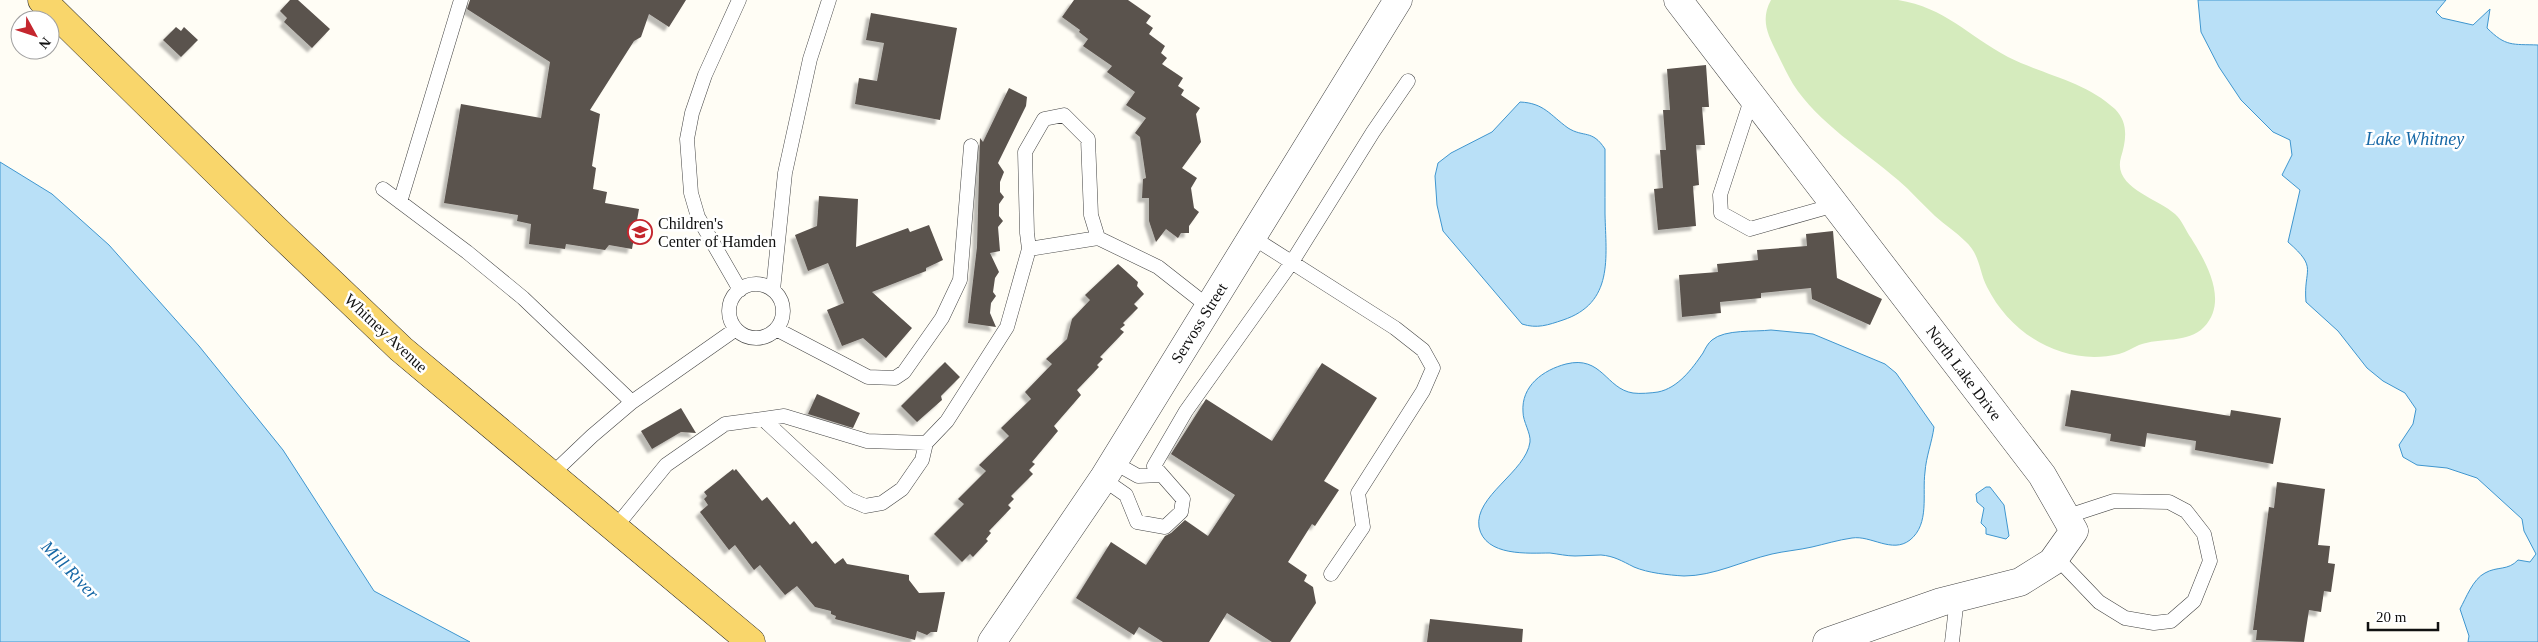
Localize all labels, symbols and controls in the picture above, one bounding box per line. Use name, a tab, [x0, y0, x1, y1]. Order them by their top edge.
north arrow	[10, 10, 60, 60]
text: N	[36, 34, 54, 52]
water label: Lake Whitney	[2365, 129, 2464, 149]
place label: Children's Center of Hamden	[658, 215, 776, 250]
school or university icon: Children's Center of Hamden	[627, 219, 653, 245]
street label: Servoss Street	[1168, 279, 1231, 366]
street label: Whitney Avenue	[340, 290, 431, 376]
street label: North Lake Drive	[1923, 322, 2005, 424]
water label: Mill River	[37, 536, 103, 604]
scale bar	[2368, 600, 2438, 632]
text: 20 m	[2376, 609, 2407, 625]

